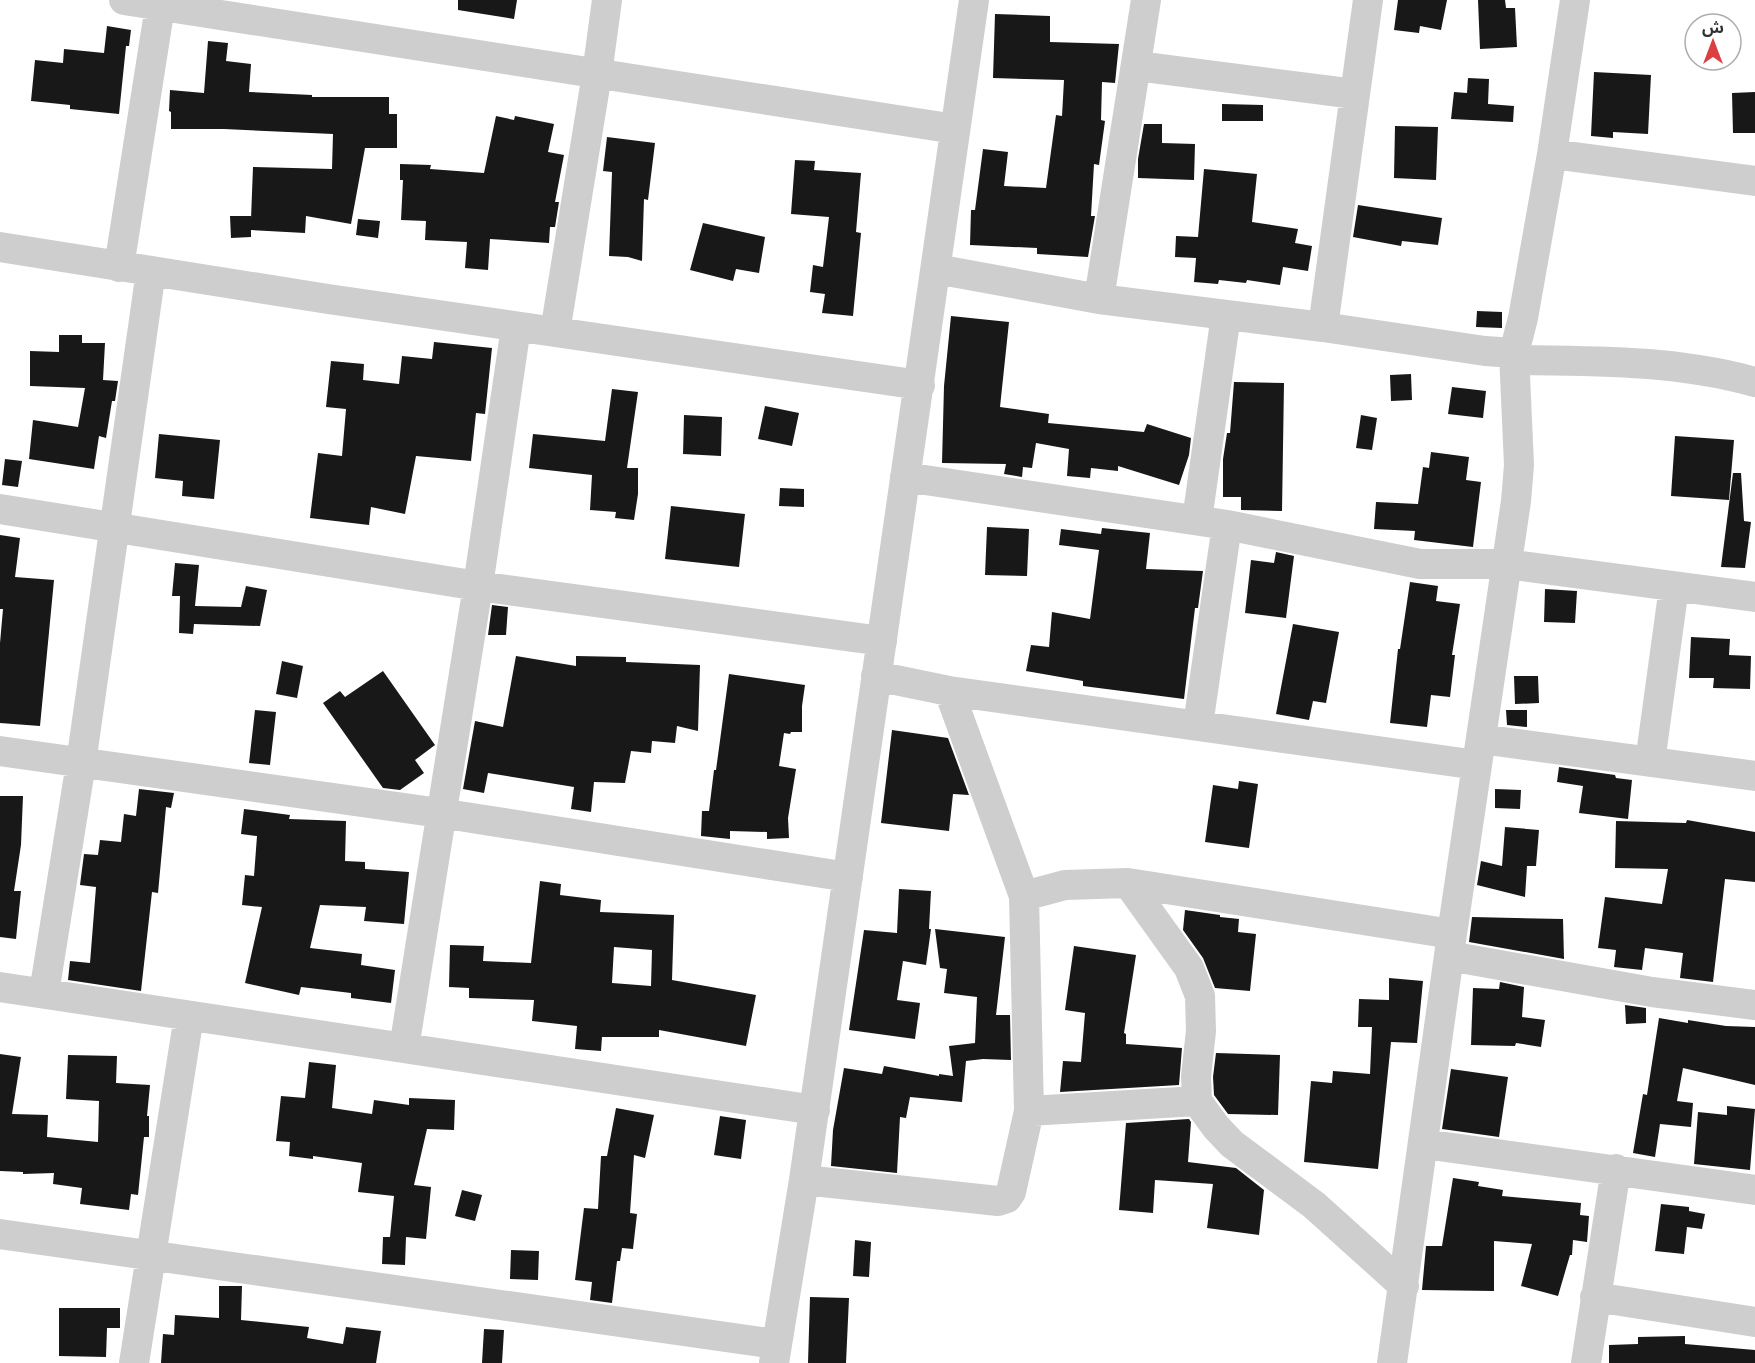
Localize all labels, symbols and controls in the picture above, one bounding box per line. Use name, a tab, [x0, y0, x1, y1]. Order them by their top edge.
north arrow	[1683, 12, 1743, 72]
text: ش	[1702, 20, 1724, 37]

